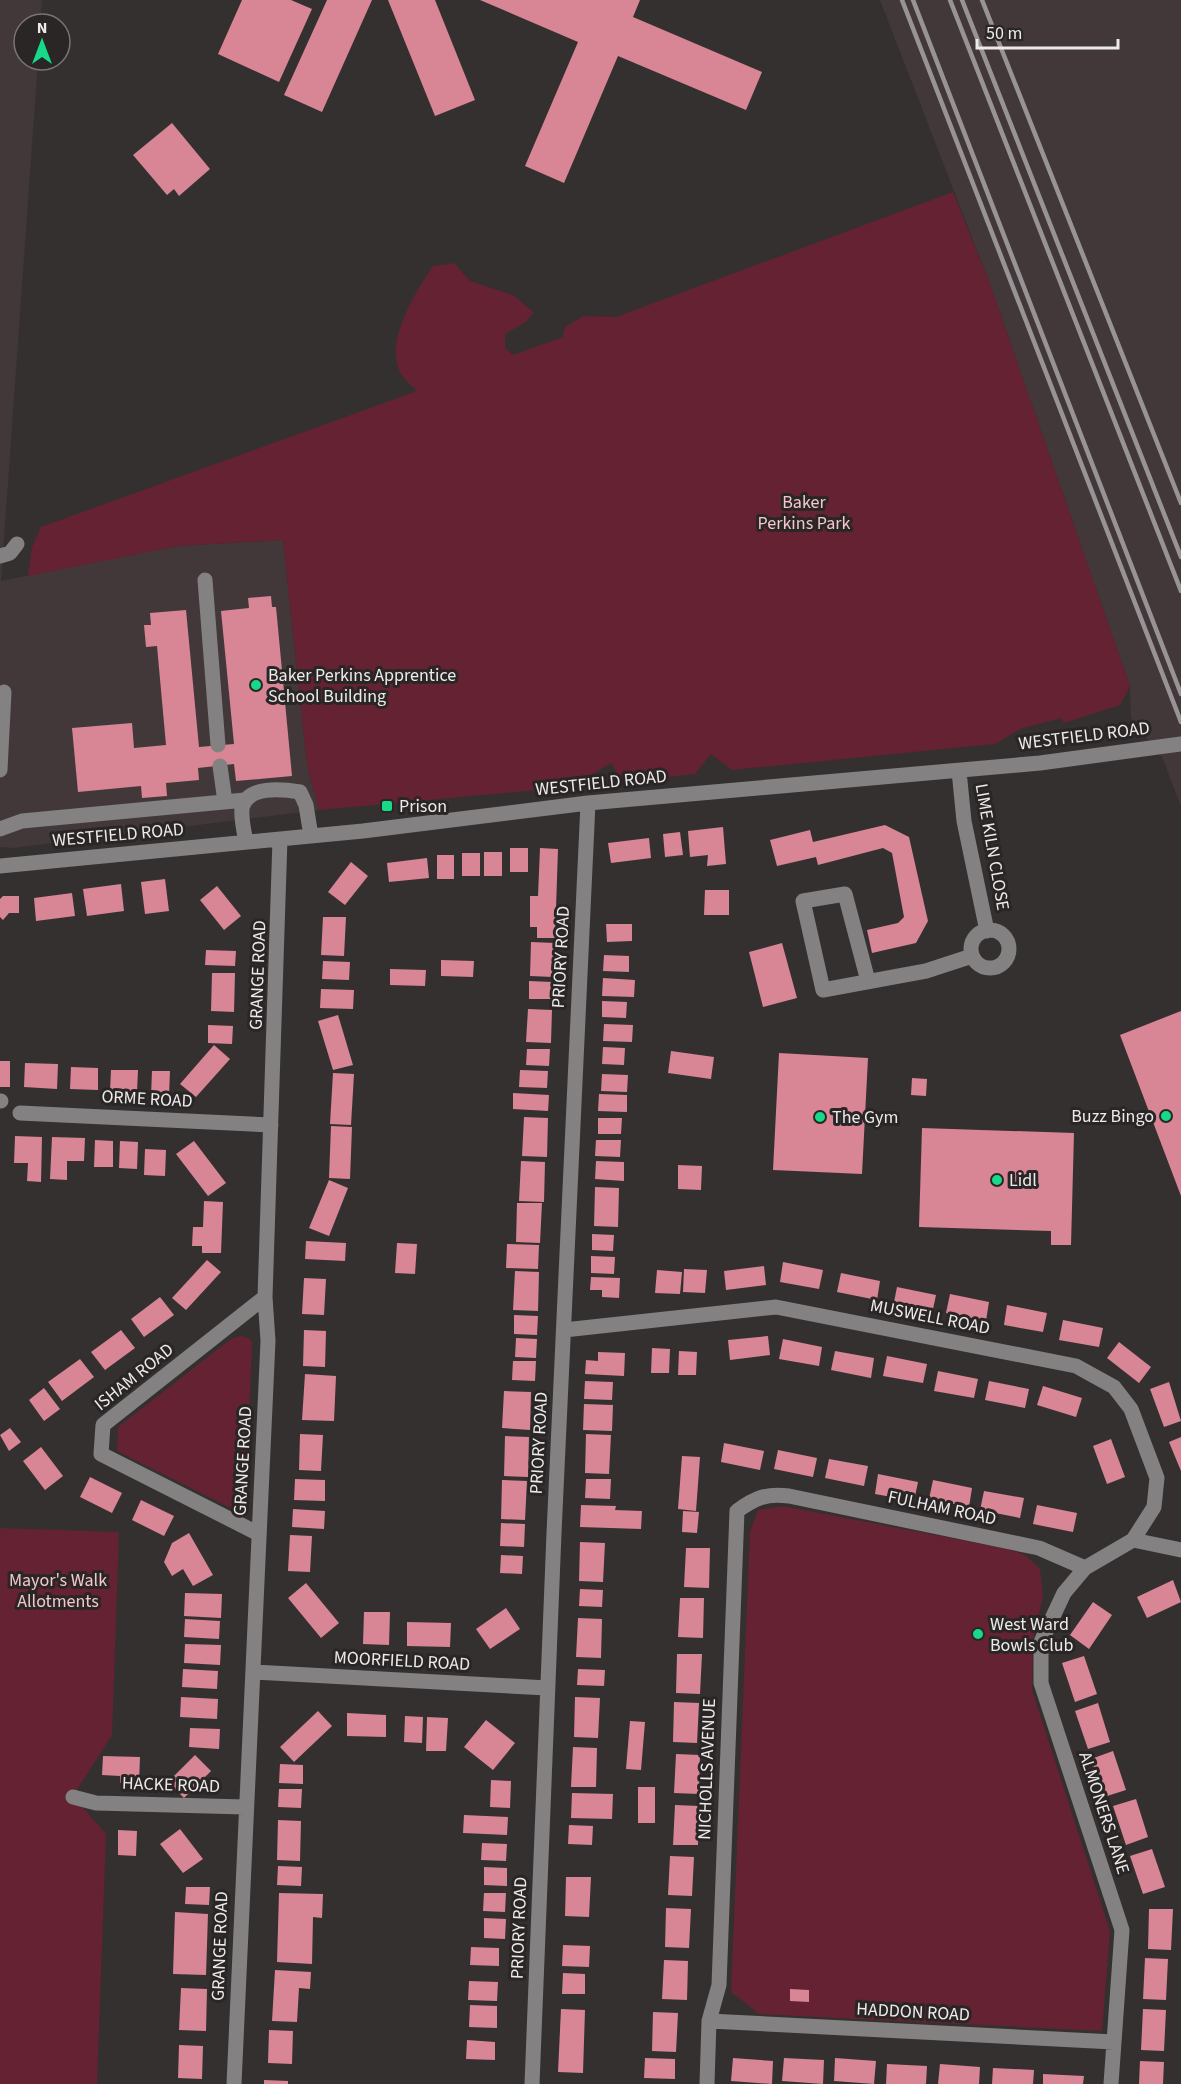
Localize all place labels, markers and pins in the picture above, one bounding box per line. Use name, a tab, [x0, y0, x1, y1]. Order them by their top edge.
place label: Baker Perkins Apprentice School Building	[268, 663, 456, 709]
marker: Baker Perkins Apprentice School Building	[249, 678, 263, 692]
place label: Prison	[399, 794, 447, 819]
marker: Prison	[380, 799, 394, 813]
place label: Buzz Bingo	[1071, 1104, 1154, 1129]
place label: The Gym	[832, 1105, 898, 1130]
marker: Buzz Bingo	[1159, 1109, 1173, 1123]
marker: The Gym	[813, 1110, 827, 1124]
place label: Lidl	[1009, 1168, 1037, 1193]
marker: Lidl	[990, 1173, 1004, 1187]
place label: West Ward Bowls Club	[990, 1612, 1074, 1658]
marker: West Ward Bowls Club	[971, 1627, 985, 1641]

